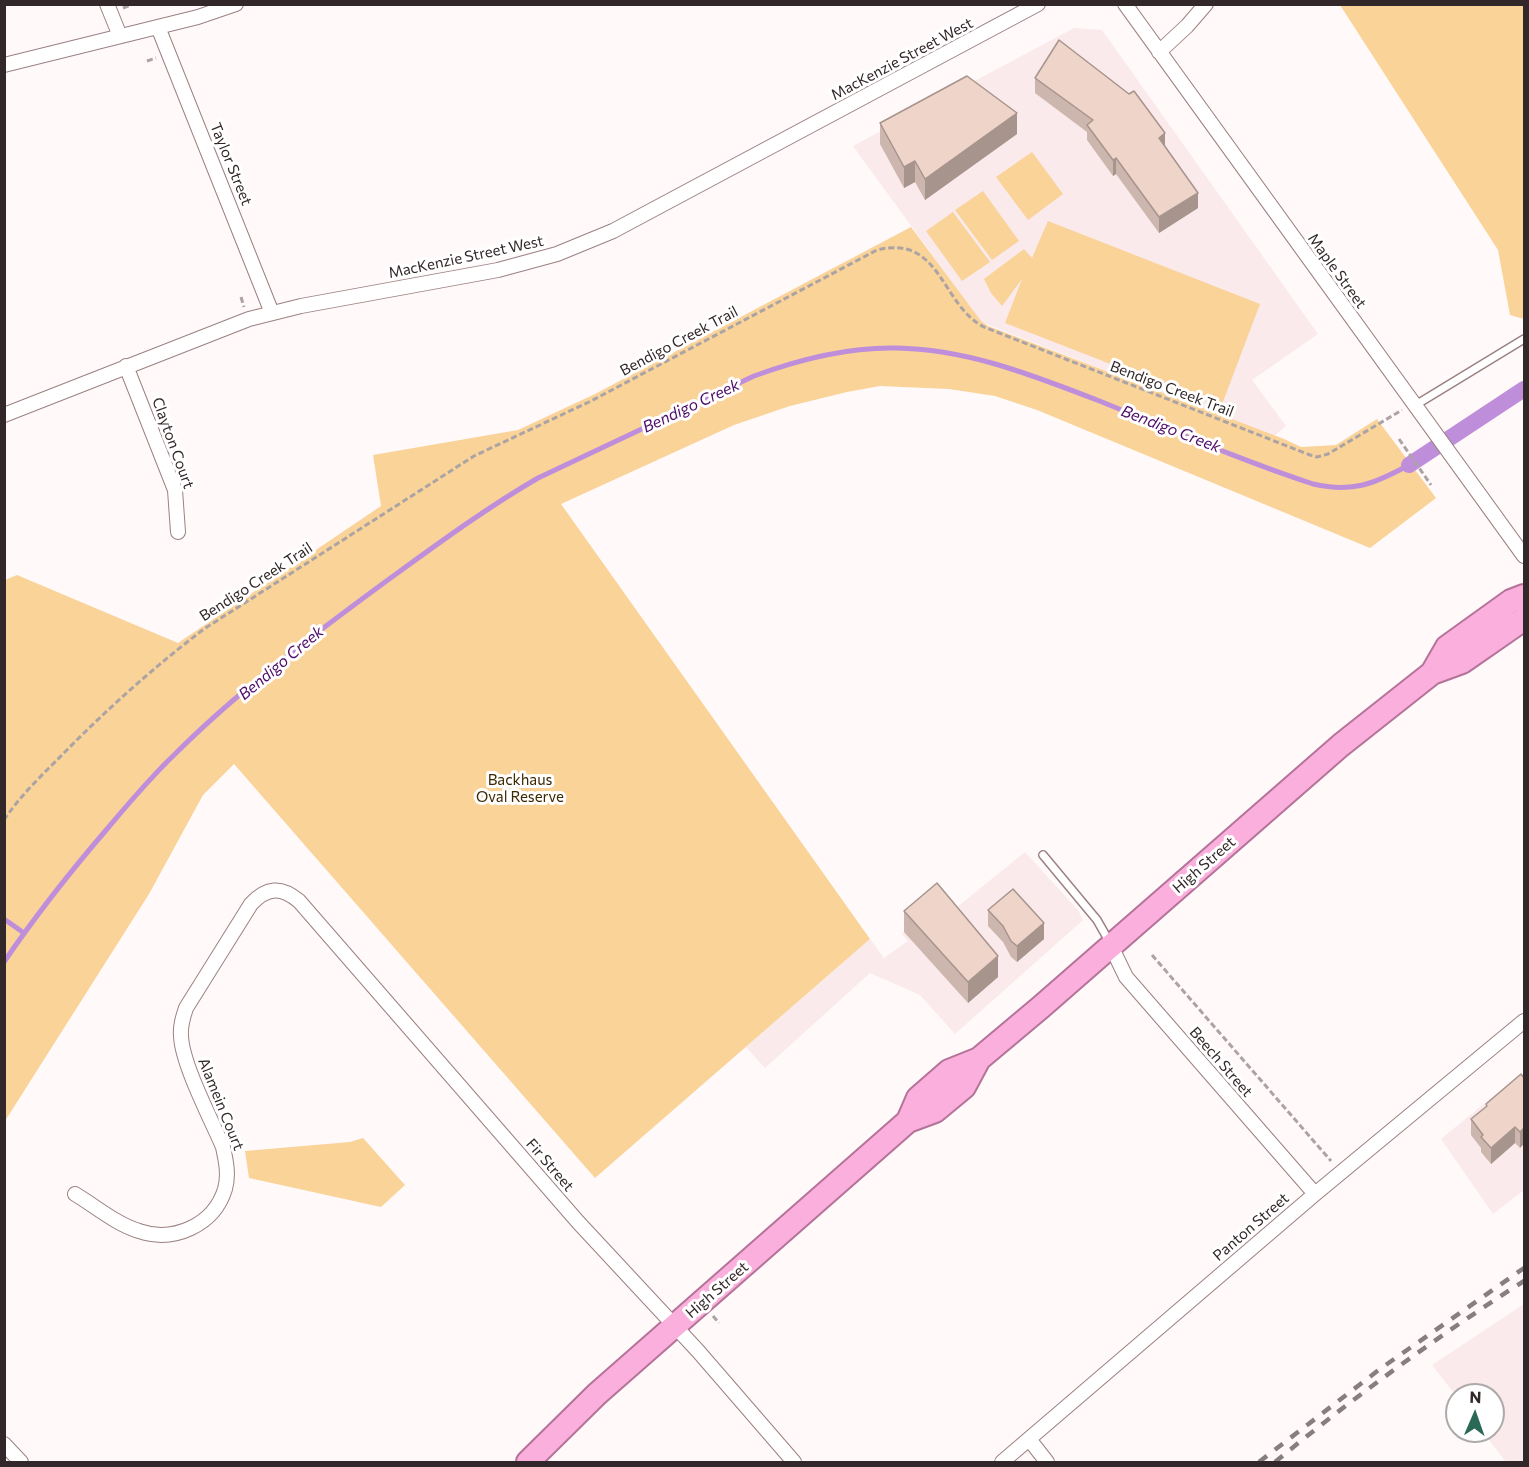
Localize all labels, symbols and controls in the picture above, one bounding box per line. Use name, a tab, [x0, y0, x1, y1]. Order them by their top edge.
street label: MacKenzie Street West	[828, 14, 976, 104]
street label: Taylor Street	[206, 120, 256, 208]
street label: Maple Street	[1304, 230, 1370, 312]
street label: MacKenzie Street West	[387, 232, 545, 282]
street label: Bendigo Creek Trail	[617, 302, 741, 380]
street label: Bendigo Creek Trail	[1108, 357, 1236, 421]
water label: Bendigo Creek	[639, 375, 743, 437]
street label: Clayton Court	[148, 395, 198, 491]
water label: Bendigo Creek	[1119, 401, 1223, 457]
street label: Bendigo Creek Trail	[196, 539, 316, 625]
water label: Bendigo Creek	[235, 622, 327, 704]
park label: Backhaus Oval Reserve	[476, 771, 564, 806]
street label: High Street	[1169, 833, 1239, 897]
street label: Beech Street	[1186, 1023, 1256, 1101]
street label: Alamein Court	[194, 1055, 248, 1153]
street label: Fir Street	[522, 1135, 578, 1195]
street label: Panton Street	[1209, 1189, 1293, 1265]
street label: High Street	[682, 1258, 752, 1322]
north arrow	[1445, 1383, 1505, 1443]
text: N	[1469, 1387, 1482, 1406]

